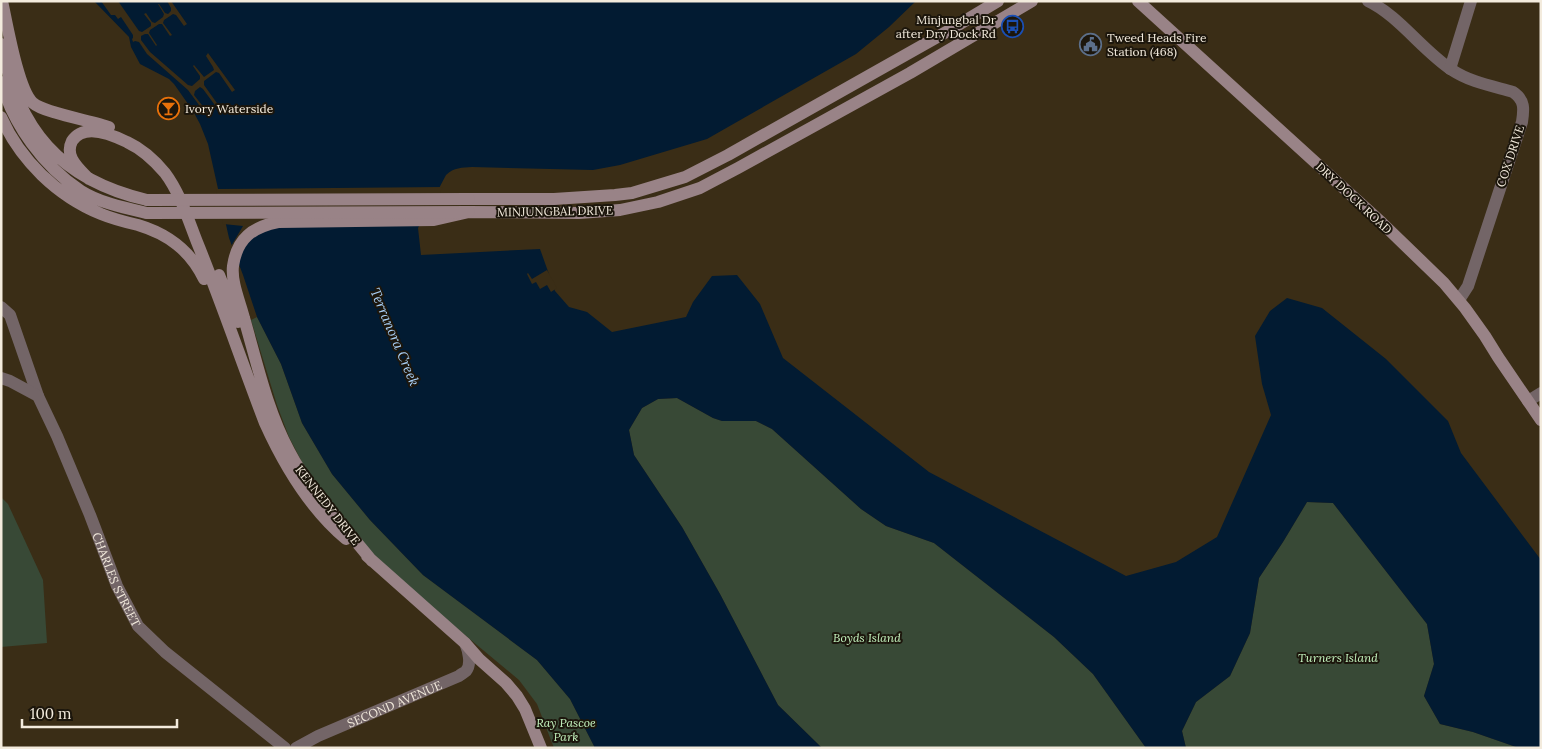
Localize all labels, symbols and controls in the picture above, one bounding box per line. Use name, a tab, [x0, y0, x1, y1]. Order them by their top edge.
place label: Minjungbal Dr after Dry Dock Rd	[896, 12, 997, 41]
bus stop icon: Minjungbal Dr after Dry Dock Rd	[1000, 14, 1024, 38]
place label: Tweed Heads Fire Station (468)	[1107, 30, 1207, 60]
public building icon: Tweed Heads Fire Station (468)	[1079, 32, 1103, 56]
bar icon: Ivory Waterside	[157, 96, 181, 120]
place label: Ivory Waterside	[185, 101, 274, 116]
street label: COX DRIVE	[1493, 123, 1527, 189]
street label: DRY DOCK ROAD	[1313, 159, 1395, 237]
street label: MINJUNGBAL DRIVE	[497, 202, 613, 220]
water label: Terranora Creek	[366, 285, 424, 389]
street label: KENNEDY DRIVE	[292, 462, 364, 548]
street label: CHARLES STREET	[90, 530, 145, 629]
park label: Boyds Island	[833, 630, 901, 645]
park label: Turners Island	[1298, 650, 1378, 665]
street label: SECOND AVENUE	[345, 677, 444, 730]
scale bar	[22, 696, 178, 728]
text: 100 m	[30, 704, 71, 723]
park label: Ray Pascoe Park	[536, 715, 596, 744]

